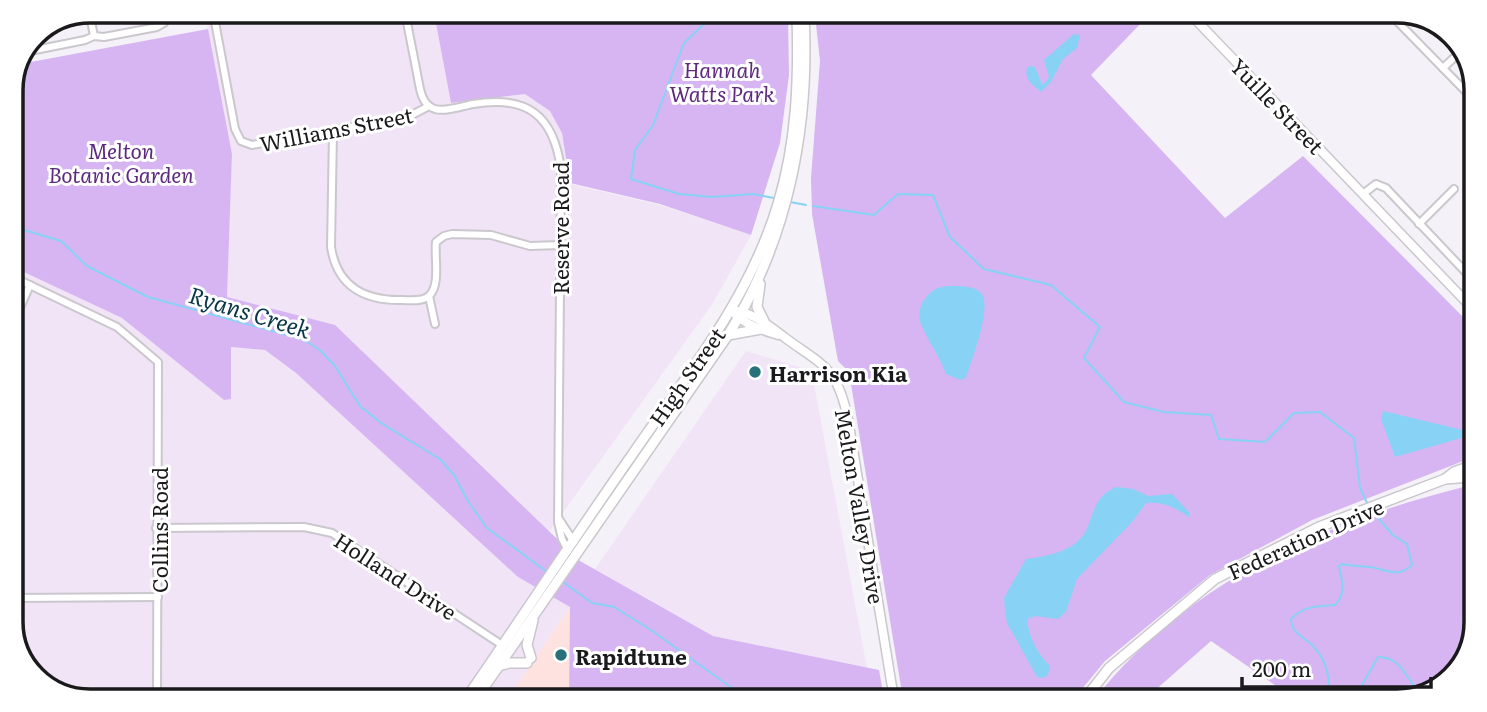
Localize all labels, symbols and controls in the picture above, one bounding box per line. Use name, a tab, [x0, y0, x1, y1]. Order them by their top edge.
street label: Yuille Street	[1224, 50, 1332, 160]
park label: Hannah Watts Park	[669, 53, 775, 108]
street label: Williams Street	[257, 98, 416, 158]
park label: Melton Botanic Garden	[48, 134, 194, 189]
street label: Reserve Road	[544, 161, 575, 295]
water label: Ryans Creek	[185, 276, 315, 346]
street label: High Street	[641, 320, 732, 432]
place label: Harrison Kia	[769, 357, 908, 388]
marker: Harrison Kia	[747, 364, 763, 380]
street label: Melton Valley Drive	[829, 406, 893, 606]
street label: Collins Road	[143, 467, 174, 593]
street label: Federation Drive	[1222, 490, 1388, 586]
street label: Holland Drive	[329, 524, 463, 626]
place label: Rapidtune	[575, 640, 687, 671]
scale bar	[1242, 646, 1431, 690]
marker: Rapidtune	[553, 647, 569, 663]
text: 200 m	[1252, 652, 1312, 683]

